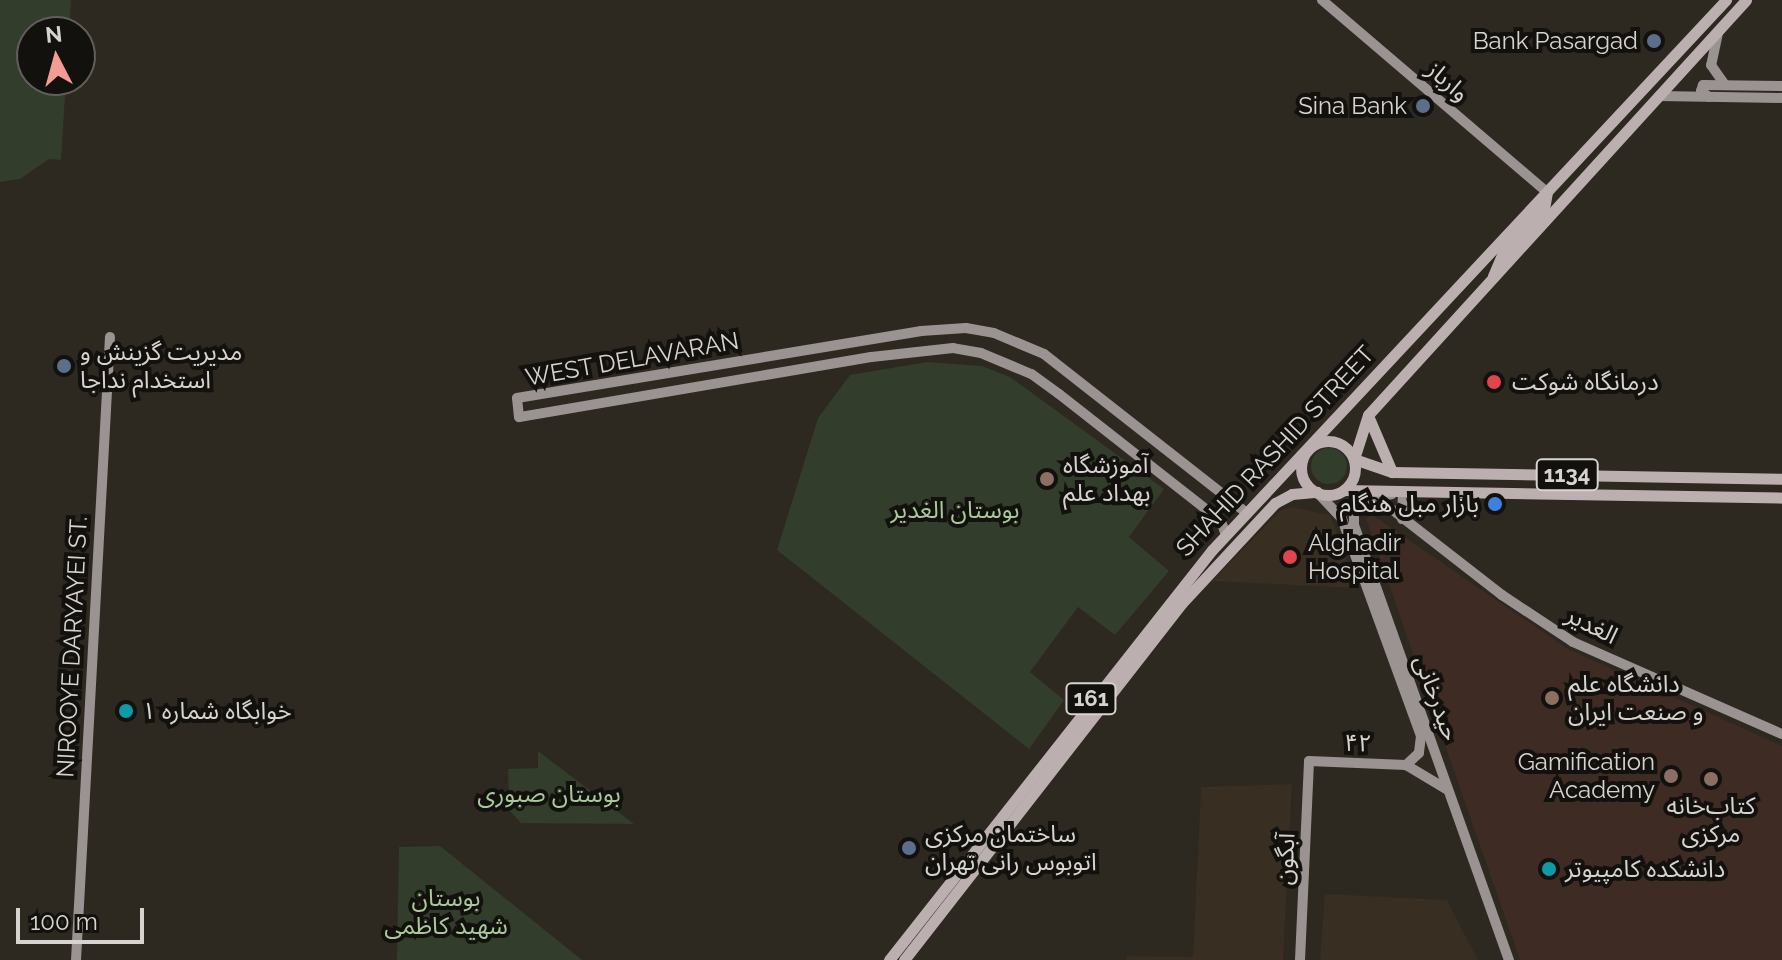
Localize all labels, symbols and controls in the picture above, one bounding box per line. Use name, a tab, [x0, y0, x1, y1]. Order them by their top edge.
north arrow	[16, 16, 96, 96]
text: N	[44, 20, 63, 48]
place label: Bank Pasargad	[1473, 27, 1638, 55]
marker: Bank Pasargad	[1645, 32, 1663, 50]
street label: وارباز	[1421, 55, 1475, 107]
place label: Sina Bank	[1298, 92, 1407, 120]
marker: Sina Bank	[1414, 97, 1432, 115]
street label: WEST DELAVARAN	[523, 326, 741, 392]
place label: مدیریت گزینش و استخدام نداجا	[80, 338, 242, 394]
street label: SHAHID RASHID STREET	[1170, 340, 1380, 562]
marker: مدیریت گزینش و استخدام نداجا	[55, 357, 73, 375]
place label: درمانگاه شوکت	[1512, 368, 1659, 396]
marker: درمانگاه شوکت	[1483, 371, 1505, 393]
place label: آموزشگاه بهداد علم	[1063, 451, 1150, 507]
road number: 1134	[1535, 457, 1599, 493]
marker: آموزشگاه بهداد علم	[1038, 470, 1056, 488]
place label: بازار مبل هنگام	[1339, 490, 1479, 518]
marker: بازار مبل هنگام	[1486, 495, 1504, 513]
park label: بوستان الغدیر	[891, 496, 1019, 524]
street label: NIROOYE DARYAYEI ST.	[51, 516, 93, 778]
place label: Alghadir Hospital	[1308, 529, 1401, 585]
marker: Alghadir Hospital	[1279, 546, 1301, 568]
street label: الغدیر	[1561, 600, 1623, 650]
street label: حیدرخانی	[1408, 651, 1466, 745]
place label: دانشگاه علم و صنعت ایران	[1568, 670, 1704, 726]
road number: 161	[1065, 681, 1117, 717]
marker: دانشگاه علم و صنعت ایران	[1543, 689, 1561, 707]
place label: خوابگاه شماره ۱	[142, 697, 292, 725]
marker: خوابگاه شماره ۱	[117, 702, 135, 720]
street label: ۴۲	[1344, 728, 1372, 758]
place label: Gamification Academy	[1518, 748, 1655, 804]
marker: Gamification Academy	[1662, 767, 1680, 785]
marker: کتاب‌خانه مرکزی	[1702, 770, 1720, 788]
park label: بوستان صبوری	[477, 780, 621, 808]
place label: کتاب‌خانه مرکزی	[1667, 792, 1755, 848]
place label: ساختمان مرکزی اتوبوس رانی تهران	[925, 820, 1097, 876]
street label: آبگون	[1269, 832, 1301, 886]
marker: ساختمان مرکزی اتوبوس رانی تهران	[900, 839, 918, 857]
place label: دانشکده کامپیوتر	[1565, 855, 1725, 883]
marker: دانشکده کامپیوتر	[1540, 860, 1558, 878]
park label: بوستان شهید کاظمی	[384, 884, 508, 940]
scale bar	[20, 892, 148, 942]
text: 100 m	[30, 907, 98, 936]

